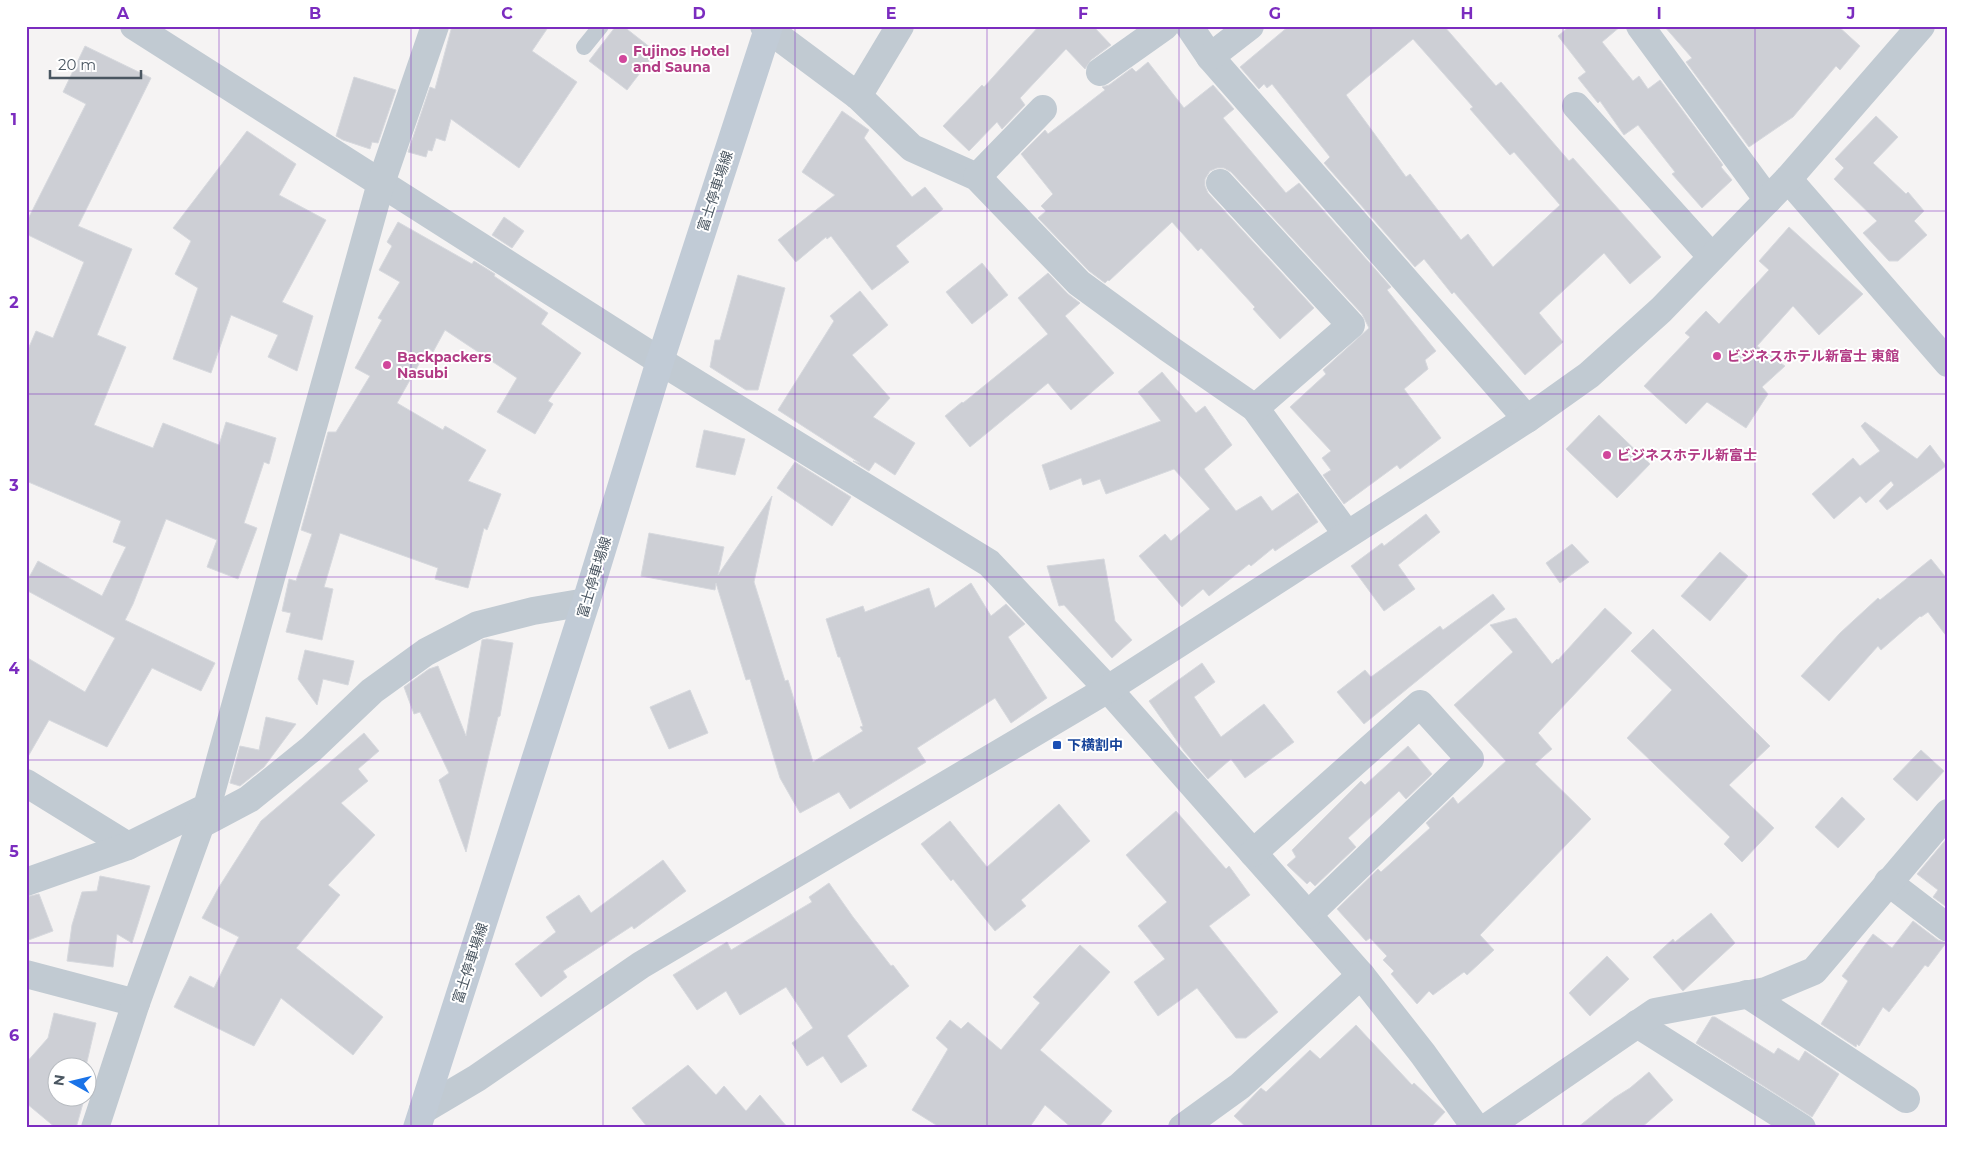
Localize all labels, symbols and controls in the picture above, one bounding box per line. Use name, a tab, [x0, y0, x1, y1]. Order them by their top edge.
text: A	[116, 4, 130, 23]
text: B	[309, 4, 321, 23]
text: C	[501, 4, 513, 23]
text: D	[692, 4, 706, 23]
text: E	[886, 4, 896, 23]
text: F	[1078, 4, 1088, 23]
text: G	[1269, 4, 1281, 23]
text: H	[1461, 4, 1473, 23]
text: I	[1656, 4, 1662, 23]
text: J	[1846, 4, 1855, 23]
place label: Fujinos Hotel and Sauna	[633, 42, 730, 76]
scale bar	[50, 48, 141, 80]
marker: Fujinos Hotel and Sauna	[617, 53, 629, 65]
text: 20 m	[58, 55, 96, 74]
text: 1	[11, 110, 17, 129]
street label: 富士停車場線	[693, 148, 737, 234]
text: 2	[9, 293, 19, 312]
place label: ビジネスホテル新富士 東館	[1727, 347, 1899, 365]
place label: Backpackers Nasubi	[397, 348, 492, 382]
marker: ビジネスホテル新富士 東館	[1711, 350, 1723, 362]
marker: Backpackers Nasubi	[381, 359, 393, 371]
place label: ビジネスホテル新富士	[1617, 446, 1757, 464]
marker: ビジネスホテル新富士	[1601, 449, 1613, 461]
text: 3	[8, 476, 19, 495]
street label: 富士停車場線	[573, 534, 615, 620]
text: 4	[8, 659, 20, 678]
place label: 下横割中	[1067, 736, 1123, 754]
marker: 下横割中	[1051, 739, 1063, 751]
text: 5	[9, 842, 19, 861]
street label: 富士停車場線	[448, 920, 492, 1006]
text: 6	[9, 1026, 19, 1045]
north arrow	[48, 1056, 98, 1106]
text: N	[49, 1073, 69, 1087]

